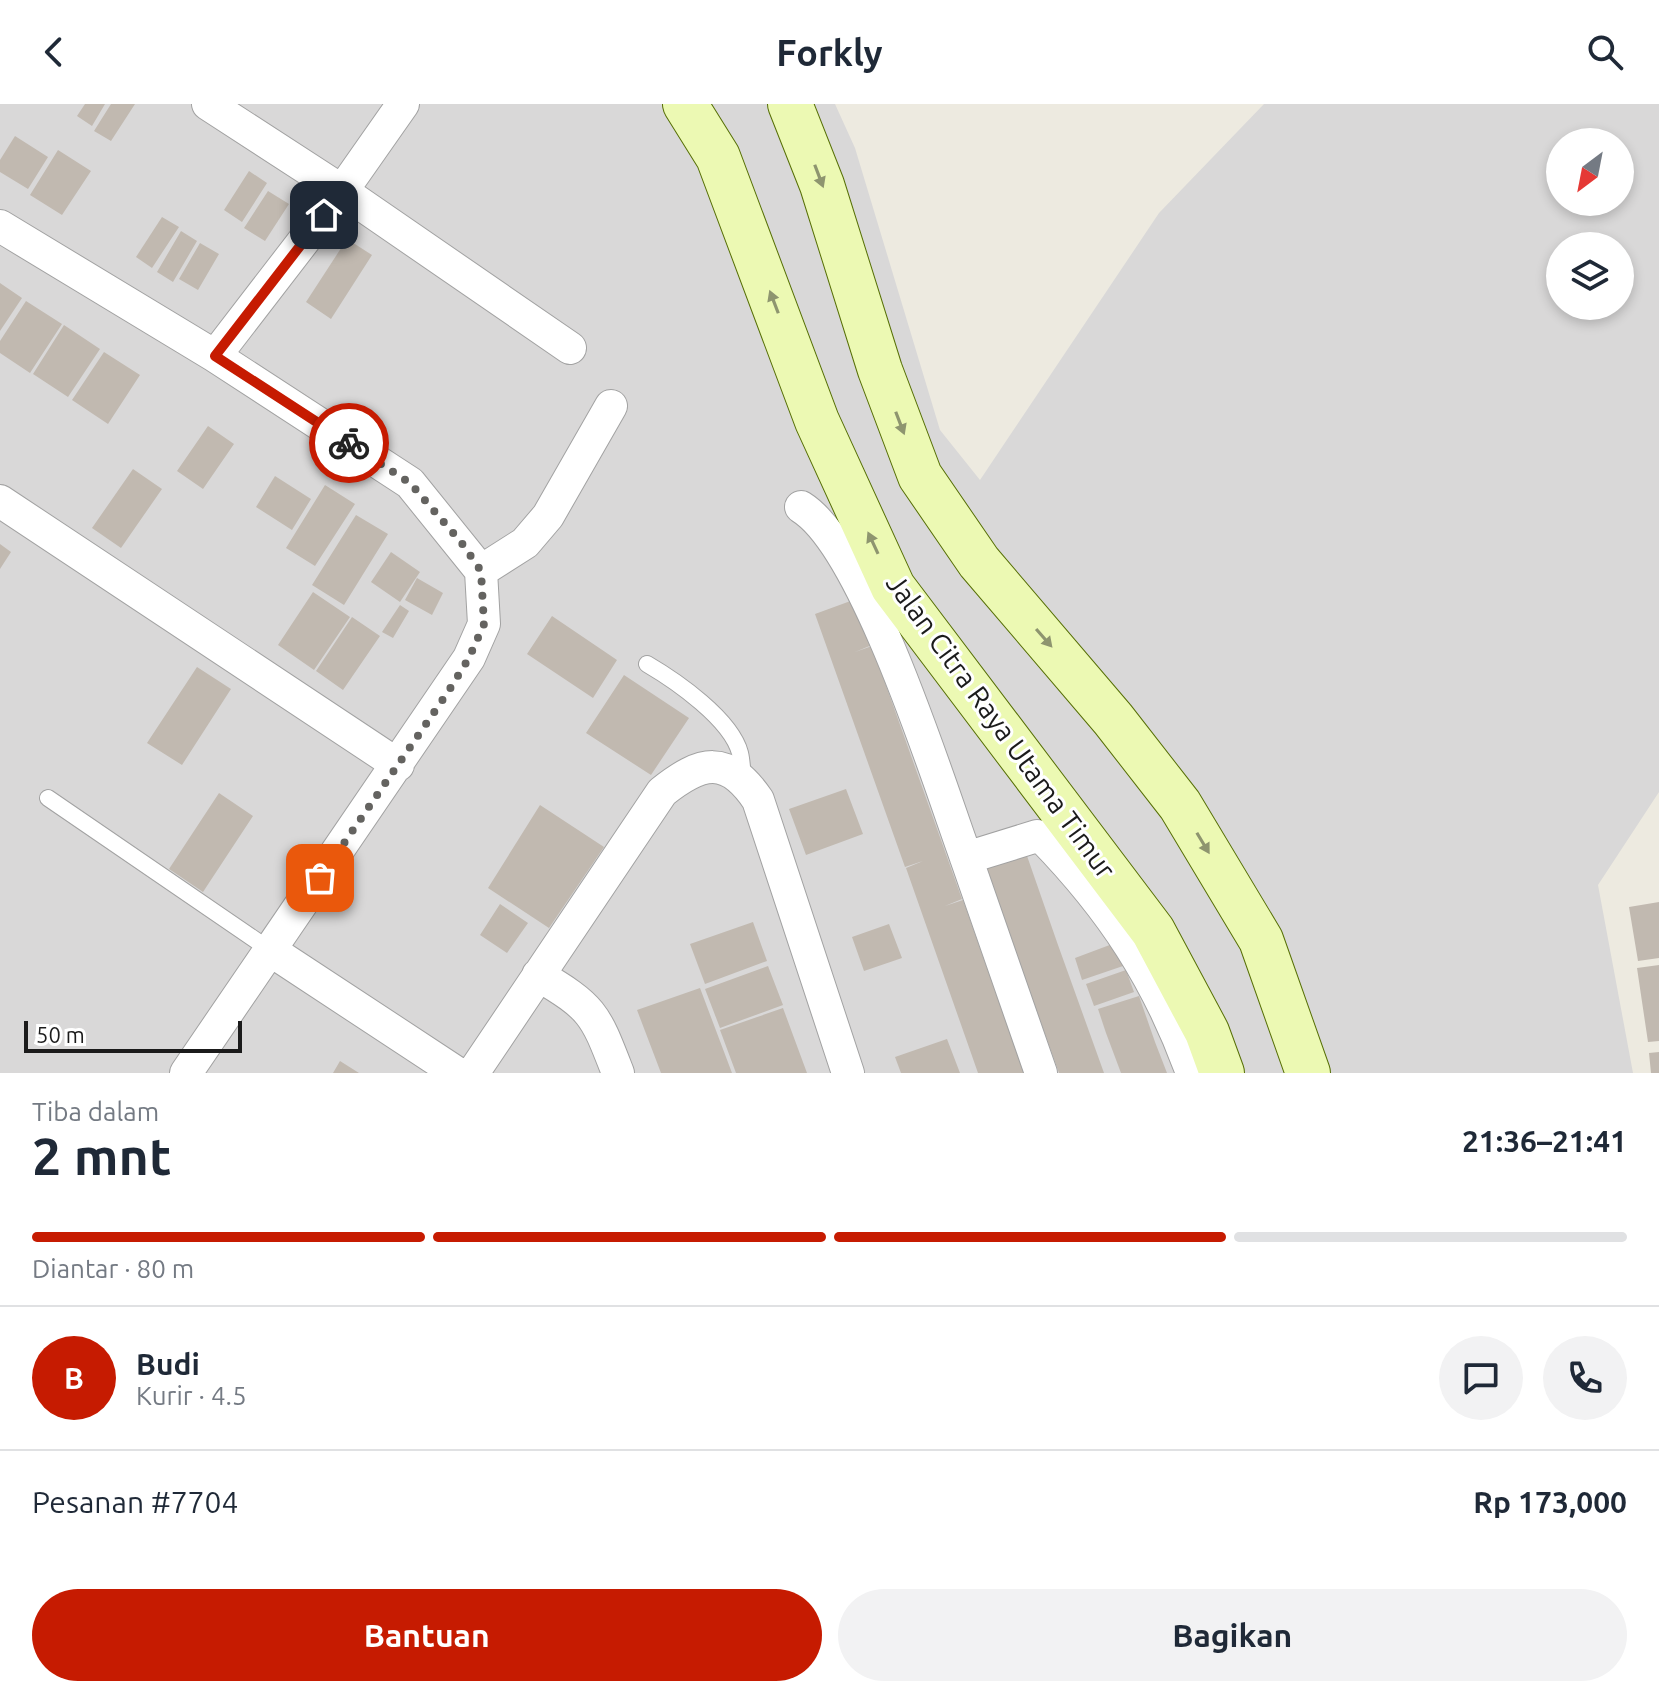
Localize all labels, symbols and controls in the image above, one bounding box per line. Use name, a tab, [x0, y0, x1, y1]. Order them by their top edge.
icon: back	[32, 30, 76, 74]
icon: search	[1583, 30, 1627, 74]
text: Forkly	[776, 32, 883, 73]
north arrow	[1546, 128, 1634, 216]
map controls	[1546, 128, 1634, 320]
one-way arrow	[813, 165, 826, 189]
pin	[290, 181, 358, 249]
icon: home	[302, 193, 346, 237]
button: layers	[1546, 232, 1634, 320]
one-way arrow	[767, 290, 780, 314]
courier	[309, 403, 389, 483]
one-way arrow	[894, 411, 907, 435]
icon: bike	[327, 421, 371, 465]
one-way arrow	[866, 531, 880, 555]
street label: Jalan Citra Raya Utama Timur	[881, 568, 1122, 884]
one-way arrow	[1035, 627, 1052, 647]
one-way arrow	[1195, 832, 1209, 854]
pin	[286, 844, 354, 912]
icon: bag	[298, 856, 342, 900]
scale bar	[24, 1017, 242, 1053]
text: 50 m	[36, 1022, 85, 1047]
text: Tiba dalam	[32, 1097, 159, 1126]
text: 21:36–21:41	[1462, 1124, 1627, 1158]
text: 2 mnt	[32, 1127, 171, 1185]
text: Diantar · 80 m	[32, 1254, 194, 1283]
button: chat	[1439, 1336, 1523, 1420]
button: phone	[1543, 1336, 1627, 1420]
text: Budi	[136, 1347, 200, 1381]
text: B	[64, 1361, 84, 1395]
text: Kurir · 4.5	[136, 1381, 247, 1410]
text: Pesanan #7704	[32, 1485, 238, 1519]
text: Rp 173,000	[1473, 1485, 1627, 1519]
button: Bantuan	[32, 1589, 822, 1681]
button: Bagikan	[838, 1589, 1627, 1681]

